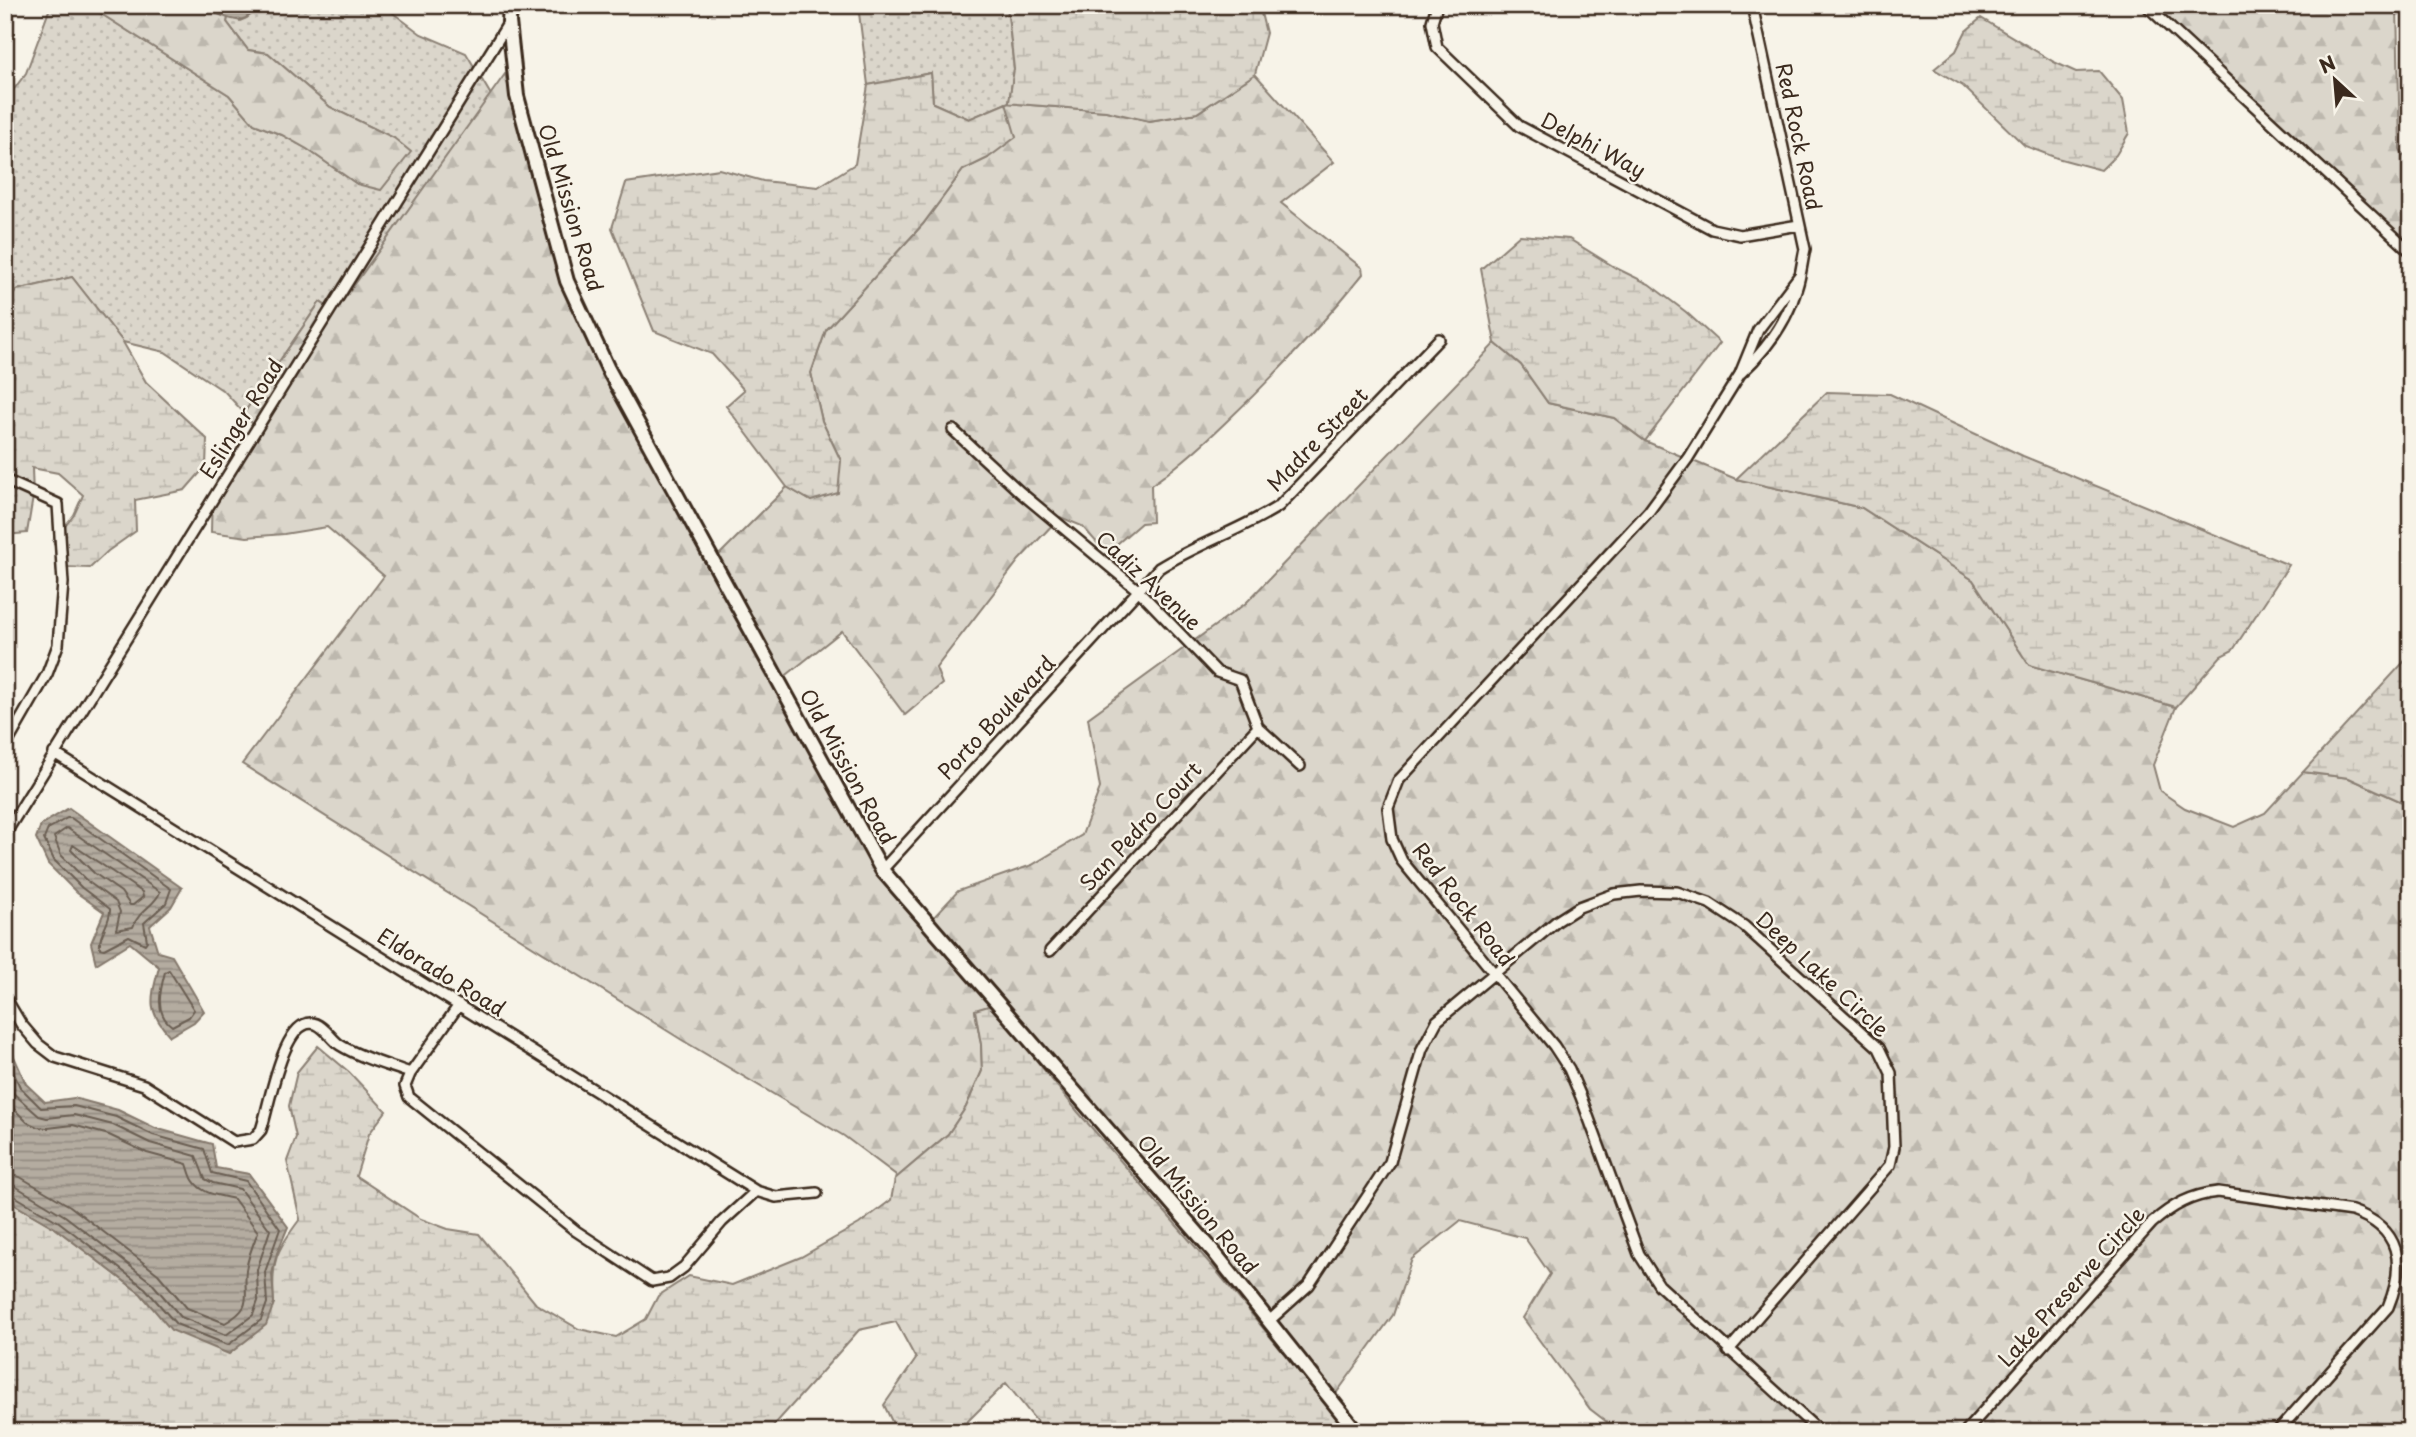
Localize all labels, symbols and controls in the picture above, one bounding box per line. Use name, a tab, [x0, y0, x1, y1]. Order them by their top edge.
north arrow	[2300, 46, 2370, 116]
text: N	[2314, 48, 2340, 80]
street label: Red Rock Road	[1769, 60, 1831, 213]
street label: Delphi Way	[1536, 103, 1652, 185]
street label: Old Mission Road	[531, 119, 613, 295]
street label: Eslinger Road	[191, 352, 290, 484]
street label: Madre Street	[1259, 379, 1375, 498]
street label: Cadiz Avenue	[1089, 522, 1209, 637]
street label: Porto Boulevard	[929, 647, 1062, 786]
street label: Old Mission Road	[793, 682, 905, 850]
street label: San Pedro Court	[1071, 754, 1208, 898]
street label: Red Rock Road	[1406, 835, 1523, 973]
street label: Deep Lake Circle	[1750, 903, 1897, 1044]
street label: Eldorado Road	[372, 919, 512, 1024]
street label: Old Mission Road	[1130, 1127, 1267, 1281]
street label: Lake Preserve Circle	[1990, 1198, 2151, 1373]

